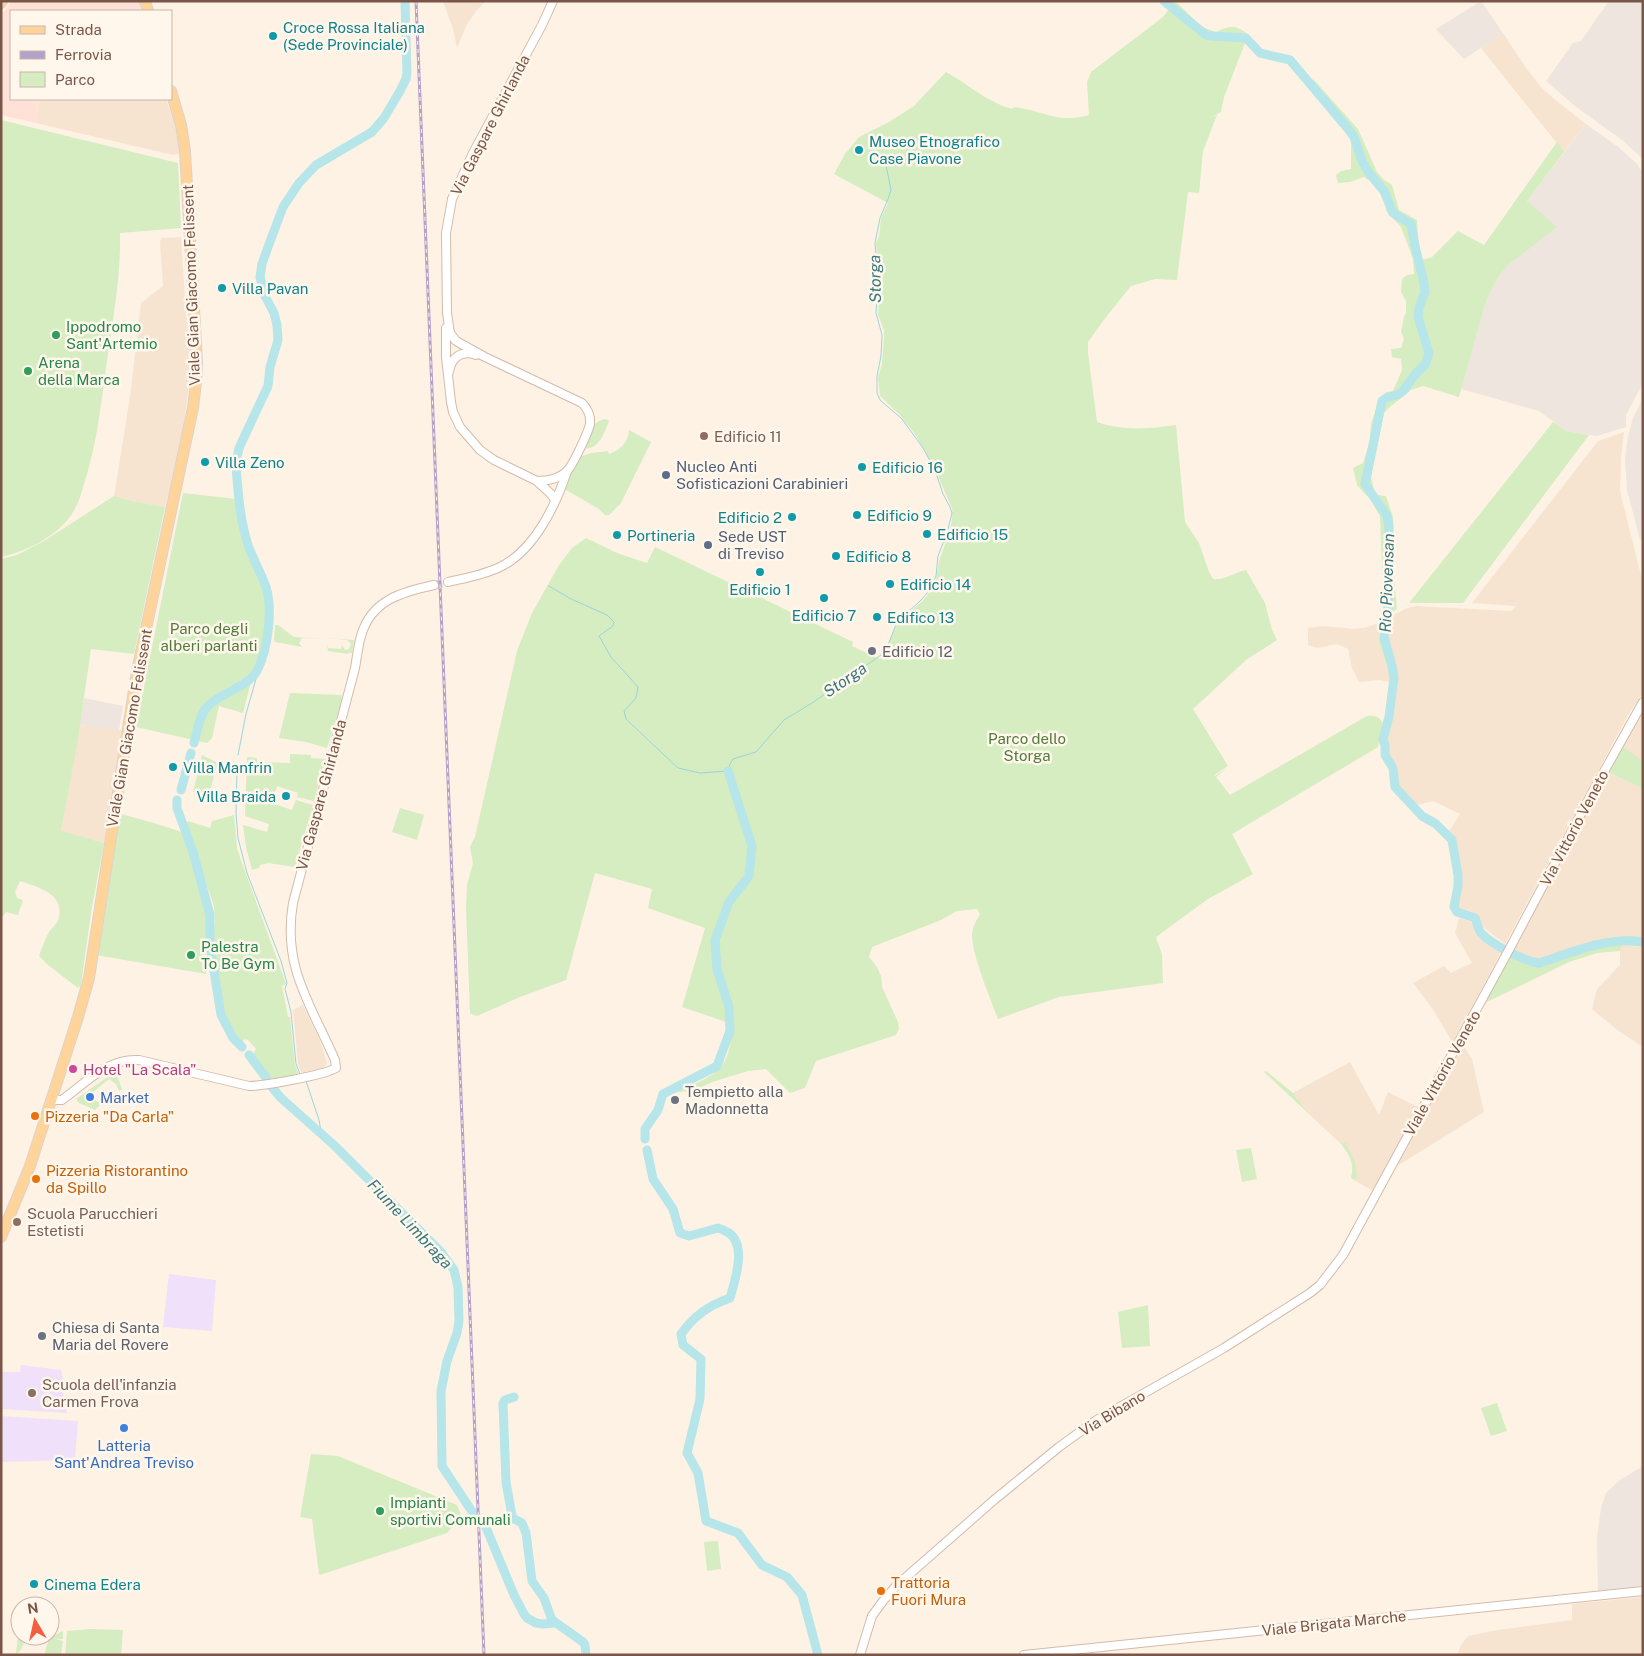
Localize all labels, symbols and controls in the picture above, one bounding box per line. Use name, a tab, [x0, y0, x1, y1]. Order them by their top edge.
legend	[10, 10, 172, 100]
place label: Croce Rossa Italiana (Sede Provinciale)	[283, 19, 425, 53]
text: Strada	[55, 21, 102, 38]
marker: Croce Rossa Italiana (Sede Provinciale)	[267, 30, 279, 42]
text: Ferrovia	[55, 46, 112, 63]
street label: Via Gaspare Ghirlanda	[447, 52, 533, 198]
text: Parco	[55, 71, 95, 88]
place label: Museo Etnografico Case Piavone	[869, 133, 1000, 167]
marker: Museo Etnografico Case Piavone	[853, 144, 865, 156]
street label: Viale Gian Giacomo Felissent	[179, 184, 203, 386]
water label: Storga	[865, 255, 885, 303]
place label: Villa Pavan	[232, 280, 308, 297]
marker: Villa Pavan	[216, 282, 228, 294]
place label: Ippodromo Sant'Artemio	[66, 318, 157, 352]
marker: Ippodromo Sant'Artemio	[50, 329, 62, 341]
place label: Arena della Marca	[38, 354, 120, 388]
marker: Arena della Marca	[22, 365, 34, 377]
place label: Edificio 11	[714, 428, 782, 445]
marker: Edificio 11	[698, 430, 710, 442]
place label: Villa Zeno	[215, 454, 285, 471]
marker: Villa Zeno	[199, 456, 211, 468]
place label: Nucleo Anti Sofisticazioni Carabinieri	[676, 458, 848, 492]
place label: Edificio 16	[872, 459, 943, 476]
marker: Edificio 16	[856, 461, 868, 473]
marker: Nucleo Anti Sofisticazioni Carabinieri	[660, 469, 672, 481]
place label: Edificio 9	[867, 507, 932, 524]
place label: Edificio 2	[718, 509, 782, 526]
marker: Edificio 9	[851, 509, 863, 521]
marker: Edificio 2	[786, 511, 798, 523]
place label: Edificio 15	[937, 526, 1008, 543]
place label: Portineria	[627, 527, 695, 544]
place label: Sede UST di Treviso	[718, 528, 787, 562]
marker: Edificio 15	[921, 528, 933, 540]
marker: Portineria	[611, 529, 623, 541]
water label: Rio Piovensan	[1376, 533, 1398, 633]
marker: Sede UST di Treviso	[702, 539, 714, 551]
place label: Edificio 8	[846, 548, 911, 565]
marker: Edificio 8	[830, 550, 842, 562]
marker: Edificio 1	[754, 566, 766, 578]
place label: Edificio 14	[900, 576, 971, 593]
marker: Edificio 14	[884, 578, 896, 590]
place label: Edificio 1	[729, 581, 791, 598]
marker: Edificio 7	[818, 592, 830, 604]
place label: Edificio 7	[792, 607, 856, 624]
place label: Edifico 13	[887, 609, 954, 626]
marker: Edifico 13	[871, 611, 883, 623]
park label: Parco degli alberi parlanti	[160, 620, 258, 654]
street label: Viale Gian Giacomo Felissent	[103, 627, 155, 829]
place label: Edificio 12	[882, 643, 953, 660]
marker: Edificio 12	[866, 645, 878, 657]
water label: Storga	[820, 659, 870, 701]
street label: Via Gaspare Ghirlanda	[293, 718, 349, 872]
park label: Parco dello Storga	[988, 730, 1066, 764]
place label: Villa Manfrin	[183, 759, 272, 776]
marker: Villa Manfrin	[167, 761, 179, 773]
street label: Via Vittorio Veneto	[1536, 767, 1612, 889]
place label: Villa Braida	[196, 788, 276, 805]
marker: Villa Braida	[280, 790, 292, 802]
place label: Palestra To Be Gym	[201, 938, 275, 972]
marker: Palestra To Be Gym	[185, 949, 197, 961]
street label: Viale Vittorio Veneto	[1400, 1007, 1484, 1139]
place label: Hotel "La Scala"	[83, 1061, 196, 1078]
marker: Hotel "La Scala"	[67, 1063, 79, 1075]
place label: Tempietto alla Madonnetta	[685, 1083, 783, 1117]
place label: Market	[100, 1089, 150, 1106]
marker: Market	[84, 1091, 96, 1103]
marker: Tempietto alla Madonnetta	[669, 1094, 681, 1106]
place label: Pizzeria "Da Carla"	[45, 1108, 174, 1125]
marker: Pizzeria "Da Carla"	[29, 1110, 41, 1122]
place label: Pizzeria Ristorantino da Spillo	[46, 1162, 188, 1196]
marker: Pizzeria Ristorantino da Spillo	[30, 1173, 42, 1185]
water label: Fiume Limbraga	[364, 1175, 456, 1273]
place label: Scuola Parucchieri Estetisti	[27, 1205, 158, 1239]
marker: Scuola Parucchieri Estetisti	[11, 1216, 23, 1228]
place label: Chiesa di Santa Maria del Rovere	[52, 1319, 169, 1353]
marker: Chiesa di Santa Maria del Rovere	[36, 1330, 48, 1342]
place label: Scuola dell'infanzia Carmen Frova	[42, 1376, 177, 1410]
marker: Scuola dell'infanzia Carmen Frova	[26, 1387, 38, 1399]
street label: Via Bibano	[1076, 1387, 1148, 1439]
marker: Latteria Sant'Andrea Treviso	[118, 1422, 130, 1434]
place label: Latteria Sant'Andrea Treviso	[54, 1437, 194, 1471]
place label: Impianti sportivi Comunali	[390, 1494, 511, 1528]
marker: Impianti sportivi Comunali	[374, 1505, 386, 1517]
place label: Trattoria Fuori Mura	[891, 1574, 966, 1608]
place label: Cinema Edera	[44, 1576, 141, 1593]
marker: Cinema Edera	[28, 1578, 40, 1590]
marker: Trattoria Fuori Mura	[875, 1585, 887, 1597]
north arrow	[10, 1596, 60, 1646]
text: N	[26, 1599, 40, 1617]
street label: Viale Brigata Marche	[1261, 1607, 1407, 1639]

